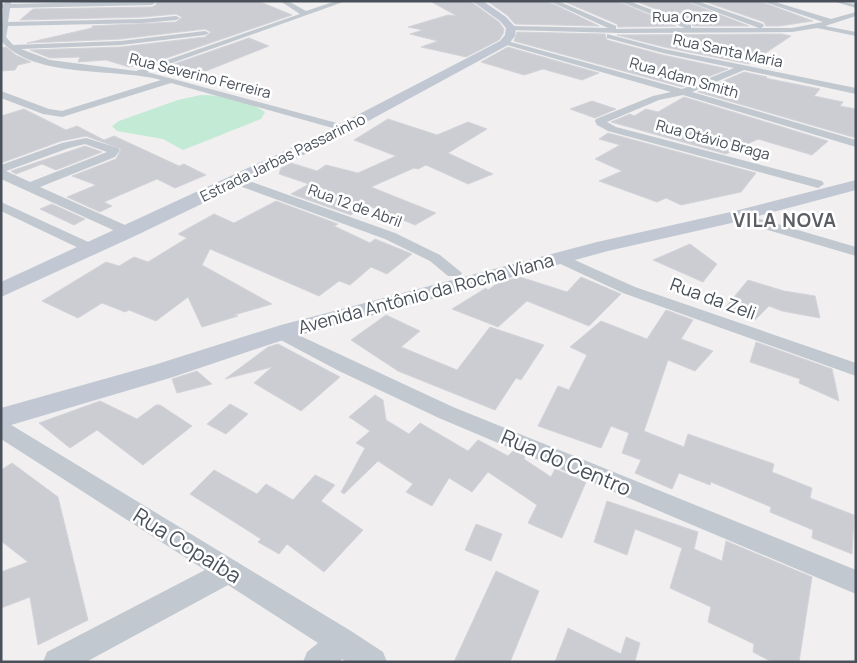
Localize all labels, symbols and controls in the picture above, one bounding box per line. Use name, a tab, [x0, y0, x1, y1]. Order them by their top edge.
street label: Rua Onze	[652, 6, 718, 27]
street label: Rua Santa Maria	[671, 29, 785, 72]
street label: Rua Severino Ferreira	[127, 48, 273, 103]
street label: Rua Adam Smith	[627, 52, 741, 103]
street label: Estrada Jarbas Passarinho	[197, 108, 369, 207]
street label: Rua Otávio Braga	[654, 114, 773, 165]
street label: Rua 12 de Abril	[305, 179, 405, 232]
district label: VILA NOVA	[733, 207, 837, 233]
street label: Avenida Antônio da Rocha Viana	[295, 247, 556, 339]
street label: Rua da Zeli	[667, 271, 760, 325]
street label: Rua do Centro	[497, 422, 636, 502]
street label: Rua Copaíba	[128, 501, 247, 589]

